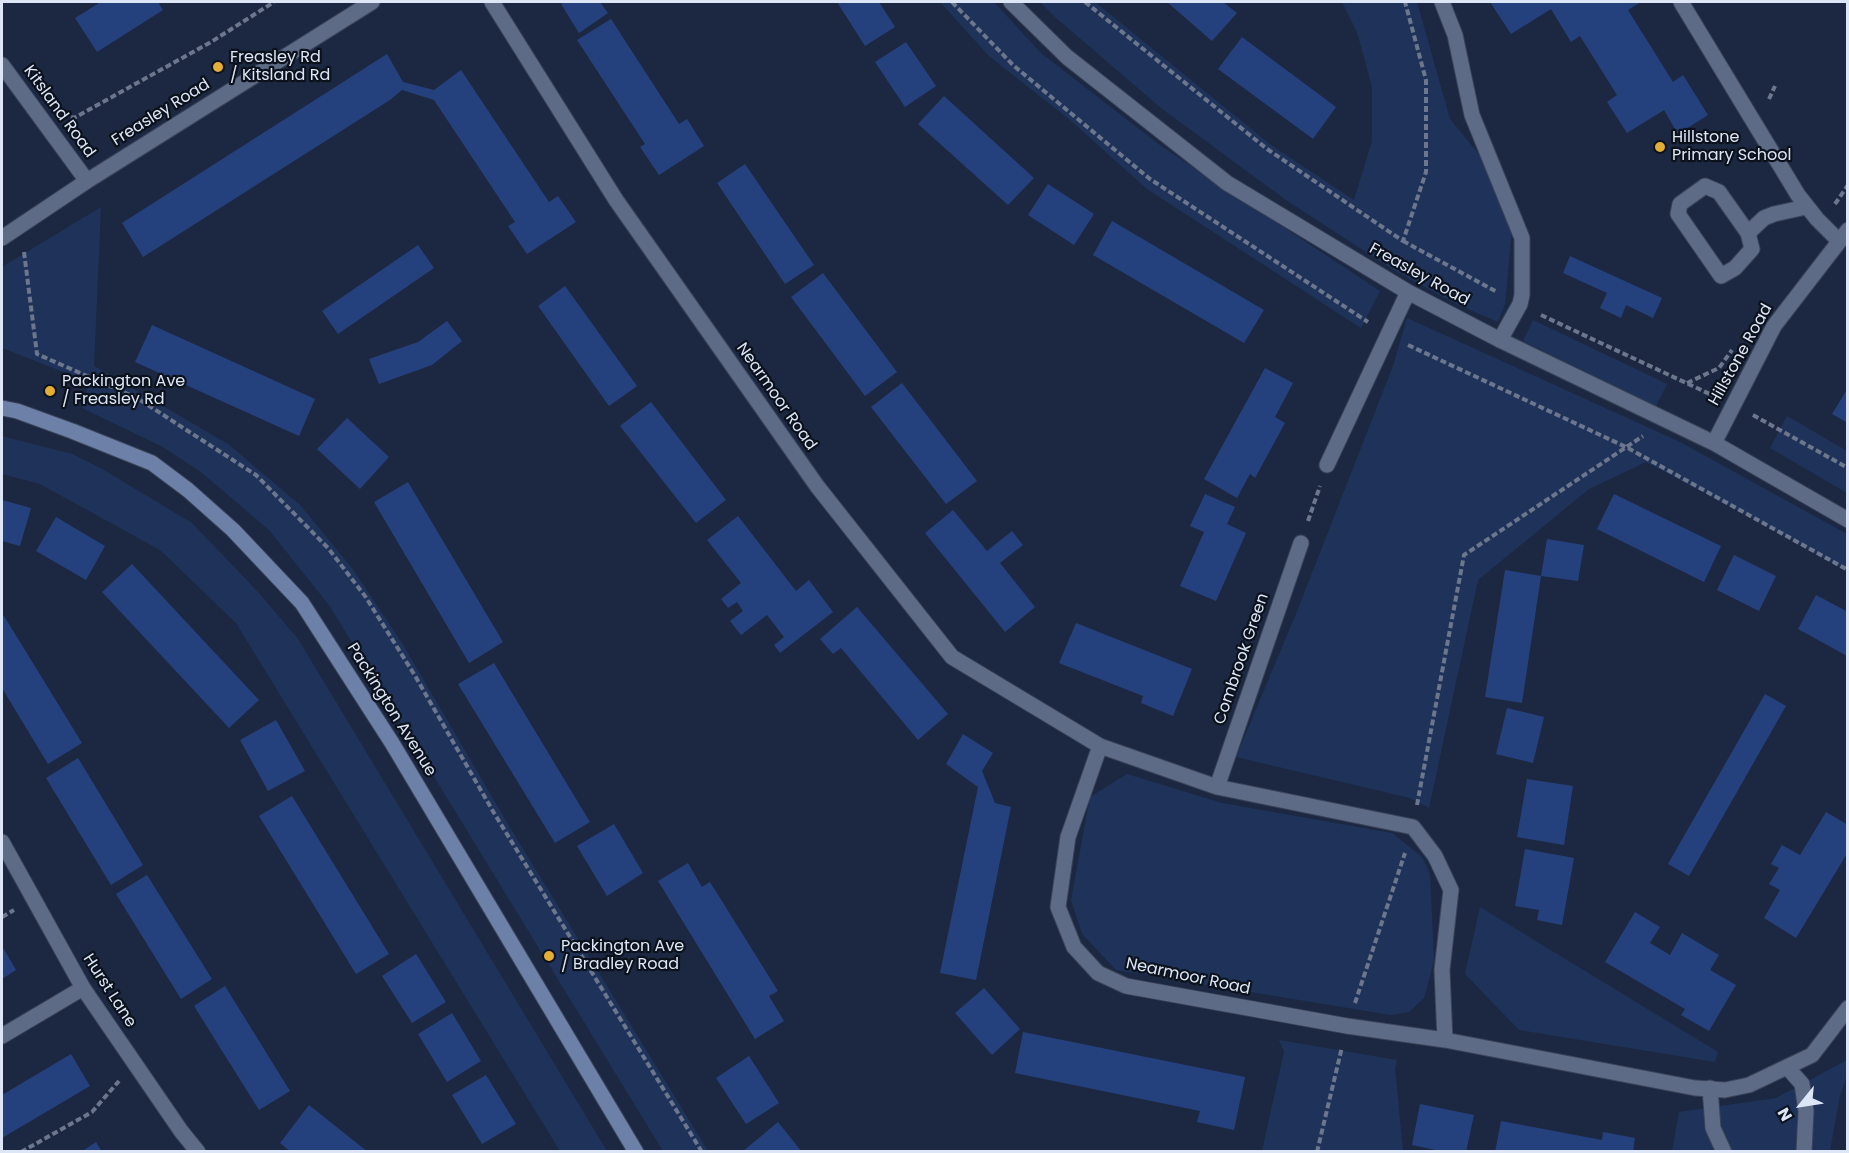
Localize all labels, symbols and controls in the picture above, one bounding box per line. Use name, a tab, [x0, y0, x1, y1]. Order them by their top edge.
place label: Freasley Rd / Kitsland Rd	[230, 48, 330, 86]
marker: Freasley Rd / Kitsland Rd	[211, 60, 225, 74]
street label: Kitsland Road	[19, 62, 99, 162]
street label: Freasley Road	[108, 75, 214, 151]
place label: Hillstone Primary School	[1672, 128, 1791, 166]
marker: Hillstone Primary School	[1653, 140, 1667, 154]
street label: Freasley Road	[1365, 239, 1473, 311]
street label: Hillstone Road	[1705, 301, 1777, 409]
street label: Nearmoor Road	[732, 340, 820, 454]
place label: Packington Ave / Freasley Rd	[62, 372, 185, 410]
marker: Packington Ave / Freasley Rd	[43, 384, 57, 398]
street label: Combrook Green	[1211, 591, 1273, 727]
street label: Packington Avenue	[342, 640, 440, 780]
place label: Packington Ave / Bradley Road	[561, 937, 684, 975]
marker: Packington Ave / Bradley Road	[542, 949, 556, 963]
street label: Hurst Lane	[78, 951, 140, 1031]
street label: Nearmoor Road	[1124, 954, 1252, 1000]
north arrow	[1771, 1075, 1831, 1135]
text: N	[1772, 1103, 1798, 1125]

